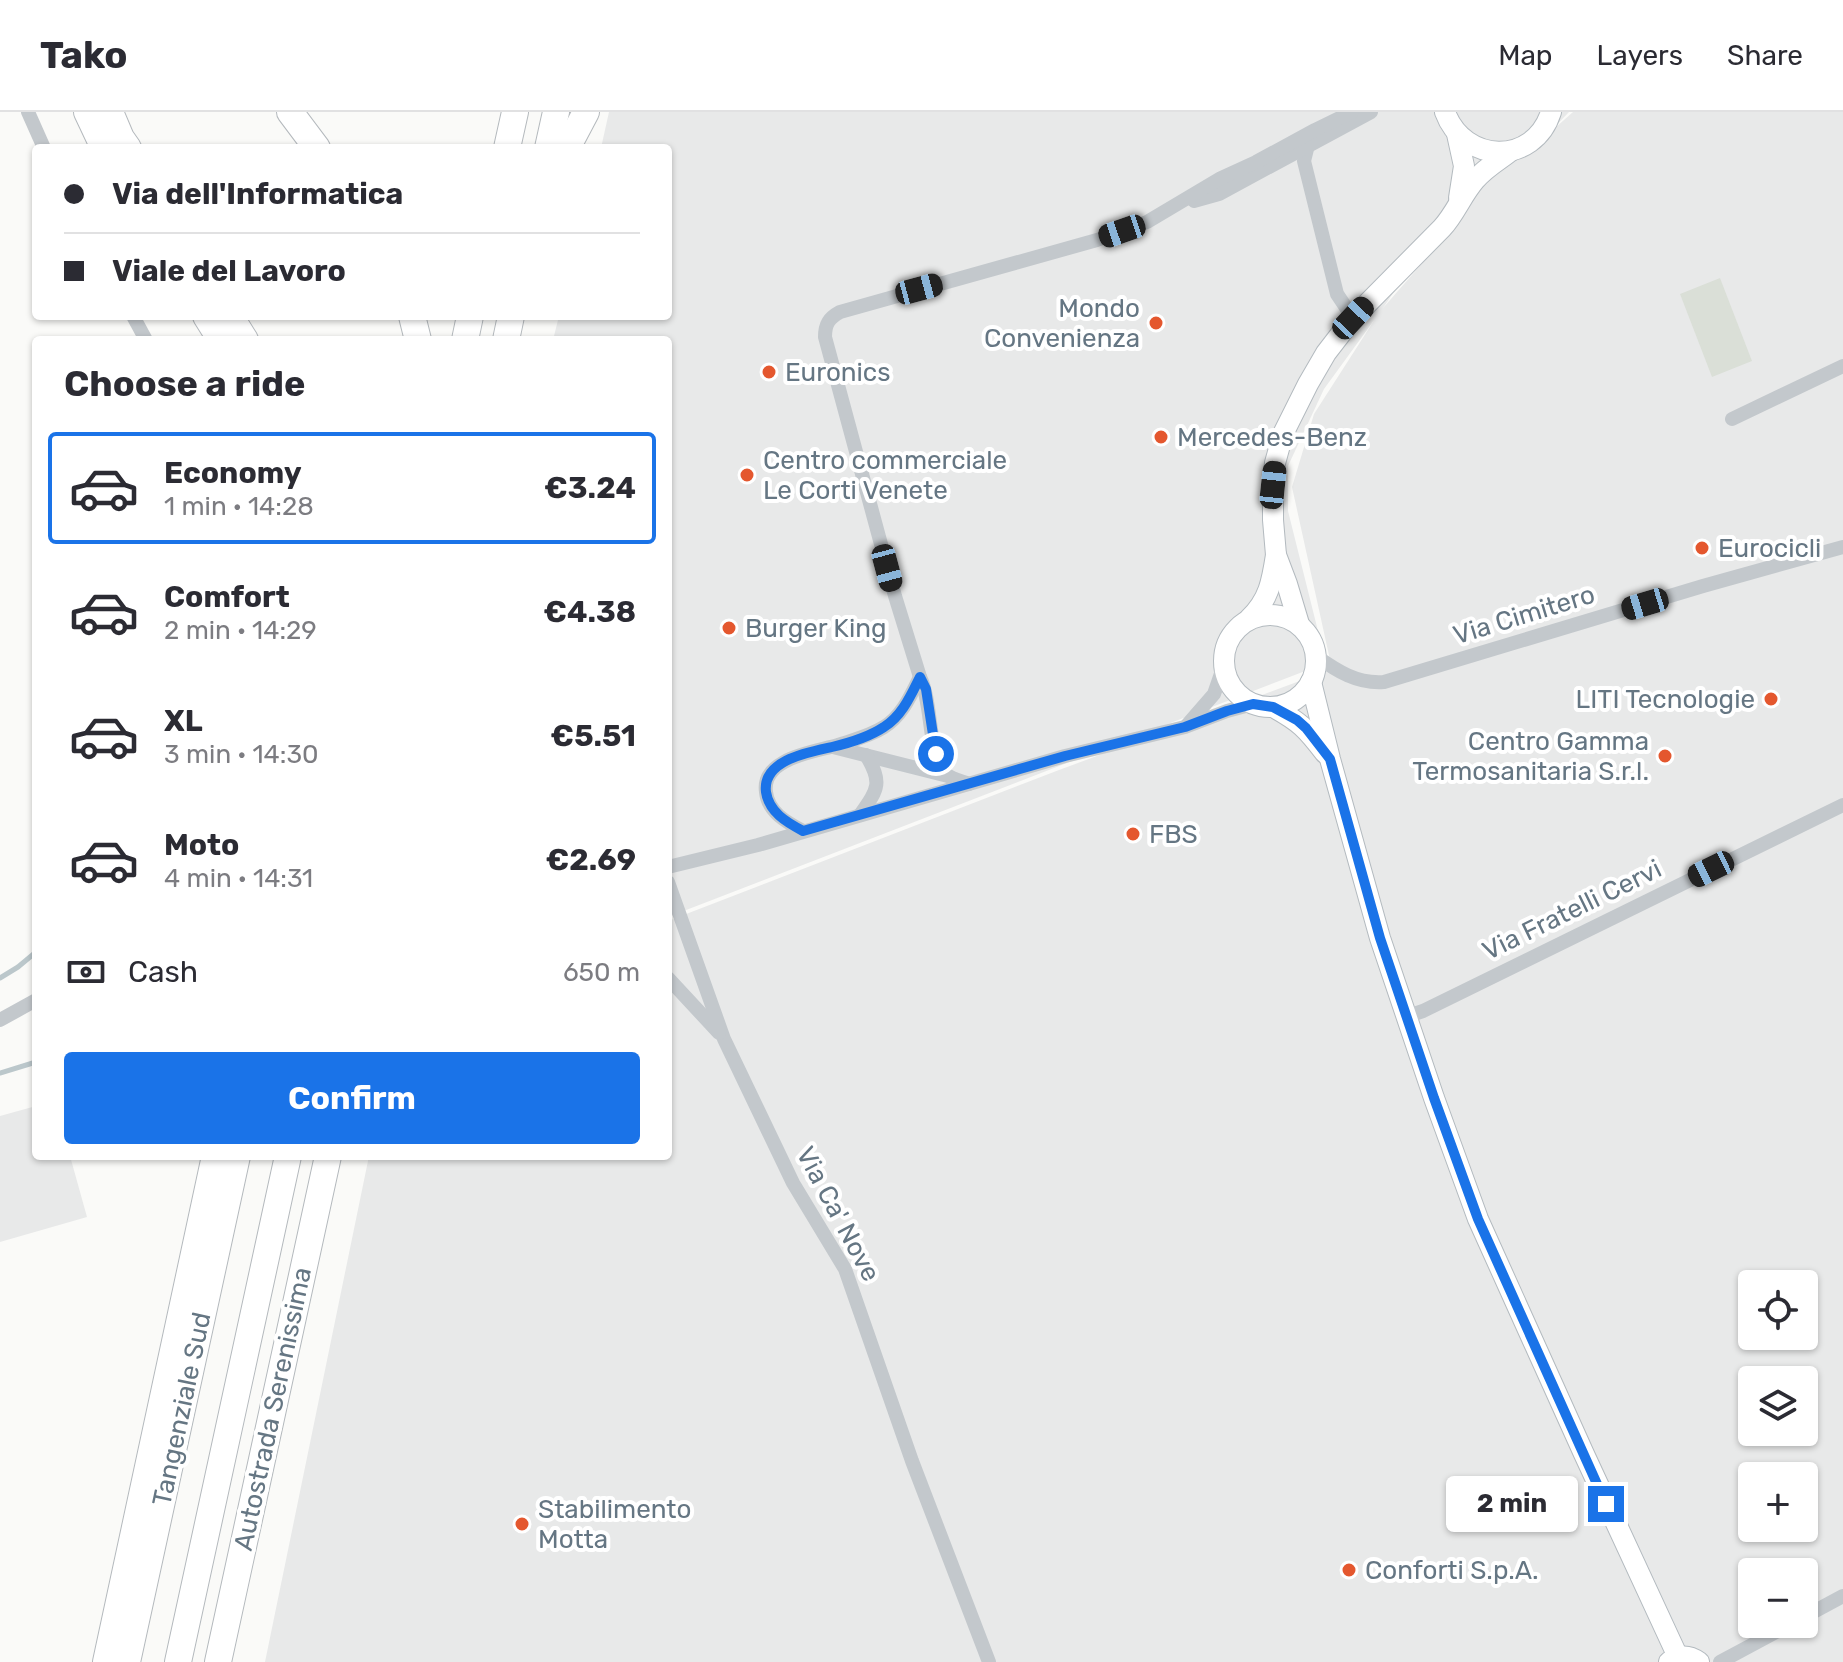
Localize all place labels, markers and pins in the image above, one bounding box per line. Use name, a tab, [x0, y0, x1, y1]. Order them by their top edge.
place label: Mondo Convenienza	[984, 293, 1140, 354]
marker: Mondo Convenienza	[1147, 314, 1165, 332]
place label: Euronics	[785, 357, 890, 388]
marker: Euronics	[760, 363, 778, 381]
place label: Mercedes-Benz	[1177, 422, 1367, 453]
marker: Mercedes-Benz	[1152, 428, 1170, 446]
place label: Centro commerciale Le Corti Venete	[763, 445, 1007, 506]
marker: Centro commerciale Le Corti Venete	[738, 466, 756, 484]
place label: Eurocicli	[1718, 533, 1821, 564]
marker: Eurocicli	[1693, 539, 1711, 557]
place label: Burger King	[745, 613, 887, 644]
marker: Burger King	[720, 619, 738, 637]
place label: LITI Tecnologie	[1576, 684, 1755, 715]
marker: LITI Tecnologie	[1762, 690, 1780, 708]
place label: Centro Gamma Termosanitaria S.r.l.	[1412, 726, 1649, 787]
marker: Centro Gamma Termosanitaria S.r.l.	[1656, 747, 1674, 765]
place label: FBS	[1149, 819, 1198, 850]
marker: FBS	[1124, 825, 1142, 843]
place label: Stabilimento Motta	[538, 1494, 691, 1555]
marker: Stabilimento Motta	[513, 1515, 531, 1533]
place label: Conforti S.p.A.	[1365, 1555, 1539, 1586]
marker: Conforti S.p.A.	[1340, 1561, 1358, 1579]

